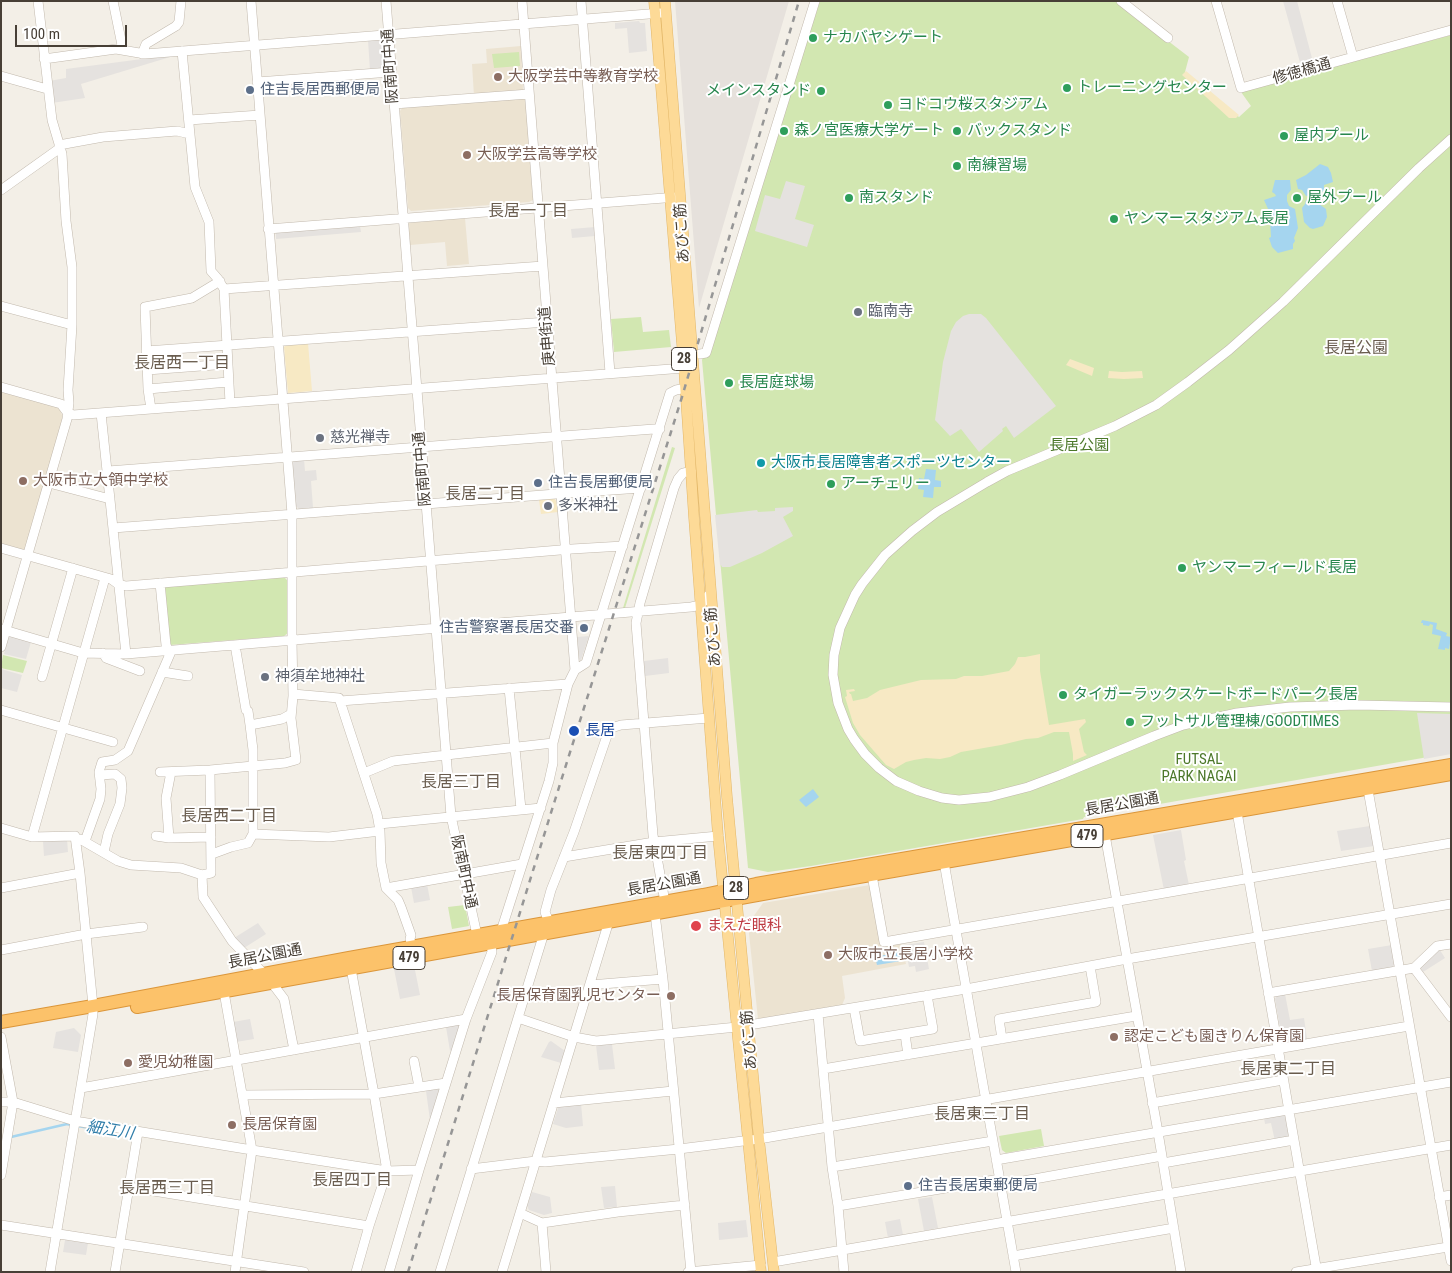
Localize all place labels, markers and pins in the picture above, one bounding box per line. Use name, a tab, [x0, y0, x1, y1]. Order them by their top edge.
place label: ナカバヤシゲート	[823, 29, 943, 47]
marker: ナカバヤシゲート	[807, 32, 819, 44]
place label: 大阪学芸中等教育学校	[508, 68, 658, 86]
marker: 大阪学芸中等教育学校	[492, 71, 504, 83]
place label: トレーニングセンター	[1077, 79, 1227, 97]
place label: 住吉長居西郵便局	[260, 81, 380, 99]
place label: メインスタンド	[706, 82, 811, 100]
marker: トレーニングセンター	[1061, 82, 1073, 94]
marker: 住吉長居西郵便局	[244, 84, 256, 96]
marker: メインスタンド	[815, 85, 827, 97]
place label: ヨドコウ桜スタジアム	[898, 96, 1048, 114]
marker: ヨドコウ桜スタジアム	[882, 99, 894, 111]
place label: 森ノ宮医療大学ゲート	[794, 122, 944, 140]
place label: バックスタンド	[967, 122, 1072, 140]
marker: 森ノ宮医療大学ゲート	[778, 125, 790, 137]
marker: バックスタンド	[951, 125, 963, 137]
place label: 屋内プール	[1294, 127, 1369, 145]
marker: 屋内プール	[1278, 130, 1290, 142]
place label: 大阪学芸高等学校	[477, 146, 597, 164]
marker: 大阪学芸高等学校	[461, 149, 473, 161]
place label: 南練習場	[967, 157, 1027, 175]
marker: 南練習場	[951, 160, 963, 172]
place label: 南スタンド	[859, 189, 934, 207]
place label: 屋外プール	[1307, 189, 1382, 207]
marker: 南スタンド	[843, 192, 855, 204]
marker: 屋外プール	[1291, 192, 1303, 204]
place label: ヤンマースタジアム長居	[1124, 210, 1289, 228]
marker: ヤンマースタジアム長居	[1108, 213, 1120, 225]
place label: 臨南寺	[868, 303, 913, 321]
marker: 臨南寺	[852, 306, 864, 318]
place label: 長居庭球場	[739, 374, 814, 392]
marker: 長居庭球場	[723, 377, 735, 389]
place label: 慈光禅寺	[330, 429, 390, 447]
marker: 慈光禅寺	[314, 432, 326, 444]
place label: 大阪市長居障害者スポーツセンター	[771, 454, 1011, 472]
marker: 大阪市長居障害者スポーツセンター	[755, 457, 767, 469]
place label: 大阪市立大領中学校	[33, 472, 168, 490]
place label: 住吉長居郵便局	[548, 474, 653, 492]
marker: 大阪市立大領中学校	[17, 475, 29, 487]
place label: アーチェリー	[841, 475, 930, 493]
marker: 住吉長居郵便局	[532, 477, 544, 489]
marker: アーチェリー	[825, 478, 837, 490]
place label: 多米神社	[558, 497, 618, 515]
marker: 多米神社	[542, 500, 554, 512]
place label: ヤンマーフィールド長居	[1192, 559, 1357, 577]
marker: ヤンマーフィールド長居	[1176, 562, 1188, 574]
place label: 住吉警察署長居交番	[439, 619, 574, 637]
marker: 住吉警察署長居交番	[578, 622, 590, 634]
place label: 神須牟地神社	[275, 668, 365, 686]
marker: 神須牟地神社	[259, 671, 271, 683]
place label: タイガーラックスケートボードパーク長居	[1073, 686, 1358, 704]
marker: タイガーラックスケートボードパーク長居	[1057, 689, 1069, 701]
place label: フットサル管理棟/GOODTIMES	[1140, 713, 1339, 731]
marker: フットサル管理棟/GOODTIMES	[1124, 716, 1136, 728]
place label: 長居	[585, 722, 615, 740]
marker: 長居	[567, 724, 581, 738]
place label: まえだ眼科	[707, 917, 782, 935]
marker: まえだ眼科	[689, 919, 703, 933]
place label: 大阪市立長居小学校	[838, 946, 973, 964]
marker: 大阪市立長居小学校	[822, 949, 834, 961]
place label: 長居保育園乳児センター	[496, 987, 661, 1005]
marker: 長居保育園乳児センター	[665, 990, 677, 1002]
place label: 認定こども園きりん保育園	[1124, 1028, 1304, 1046]
marker: 認定こども園きりん保育園	[1108, 1031, 1120, 1043]
place label: 愛児幼稚園	[138, 1054, 213, 1072]
marker: 愛児幼稚園	[122, 1057, 134, 1069]
place label: 長居保育園	[242, 1116, 317, 1134]
marker: 長居保育園	[226, 1119, 238, 1131]
place label: 住吉長居東郵便局	[918, 1177, 1038, 1195]
marker: 住吉長居東郵便局	[902, 1180, 914, 1192]

